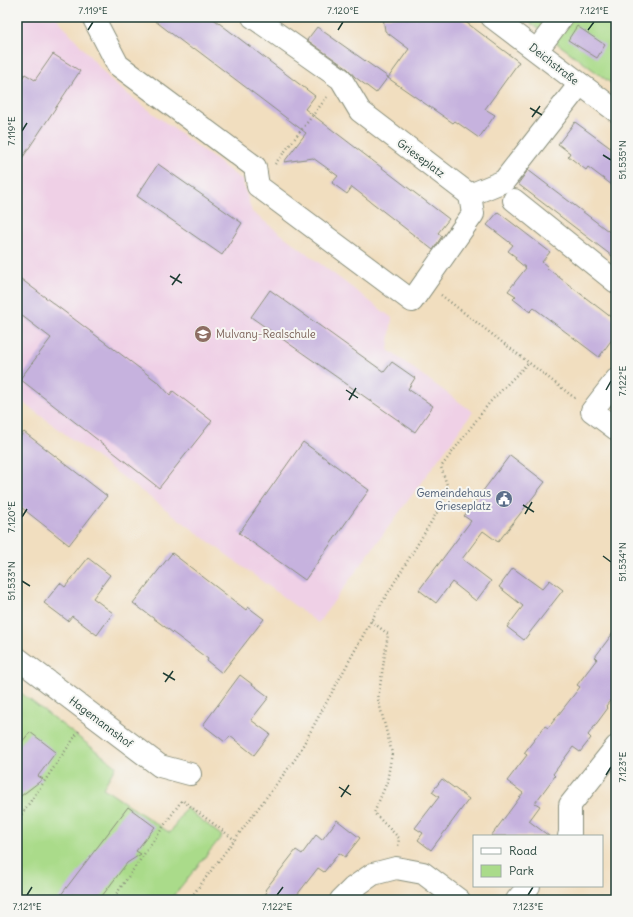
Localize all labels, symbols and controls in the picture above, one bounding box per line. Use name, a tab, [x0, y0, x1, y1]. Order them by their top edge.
text: 7.119°E	[78, 4, 108, 17]
text: 7.120°E	[327, 4, 359, 17]
text: 7.121°E	[579, 4, 609, 17]
street label: Deichstraße	[526, 40, 582, 88]
text: 7.119°E	[5, 116, 18, 146]
street label: Grieseplatz	[395, 136, 447, 180]
text: 51.535°N	[616, 140, 629, 180]
school or university icon: Mulvany-Realschule	[193, 324, 213, 344]
place label: Mulvany-Realschule	[216, 327, 316, 341]
text: 7.122°E	[616, 366, 629, 396]
place label: Gemeindehaus Grieseplatz	[416, 486, 491, 513]
public building icon: Gemeindehaus Grieseplatz	[494, 489, 514, 509]
text: 7.120°E	[5, 501, 18, 533]
text: 51.534°N	[616, 542, 629, 582]
text: 51.533°N	[5, 561, 18, 601]
street label: Hagemannshof	[66, 694, 136, 751]
text: 7.123°E	[616, 751, 629, 782]
legend	[473, 835, 603, 887]
text: Road	[509, 843, 537, 858]
text: Park	[509, 863, 534, 878]
text: 7.121°E	[12, 900, 42, 913]
text: 7.122°E	[262, 900, 292, 913]
text: 7.123°E	[513, 900, 544, 913]

